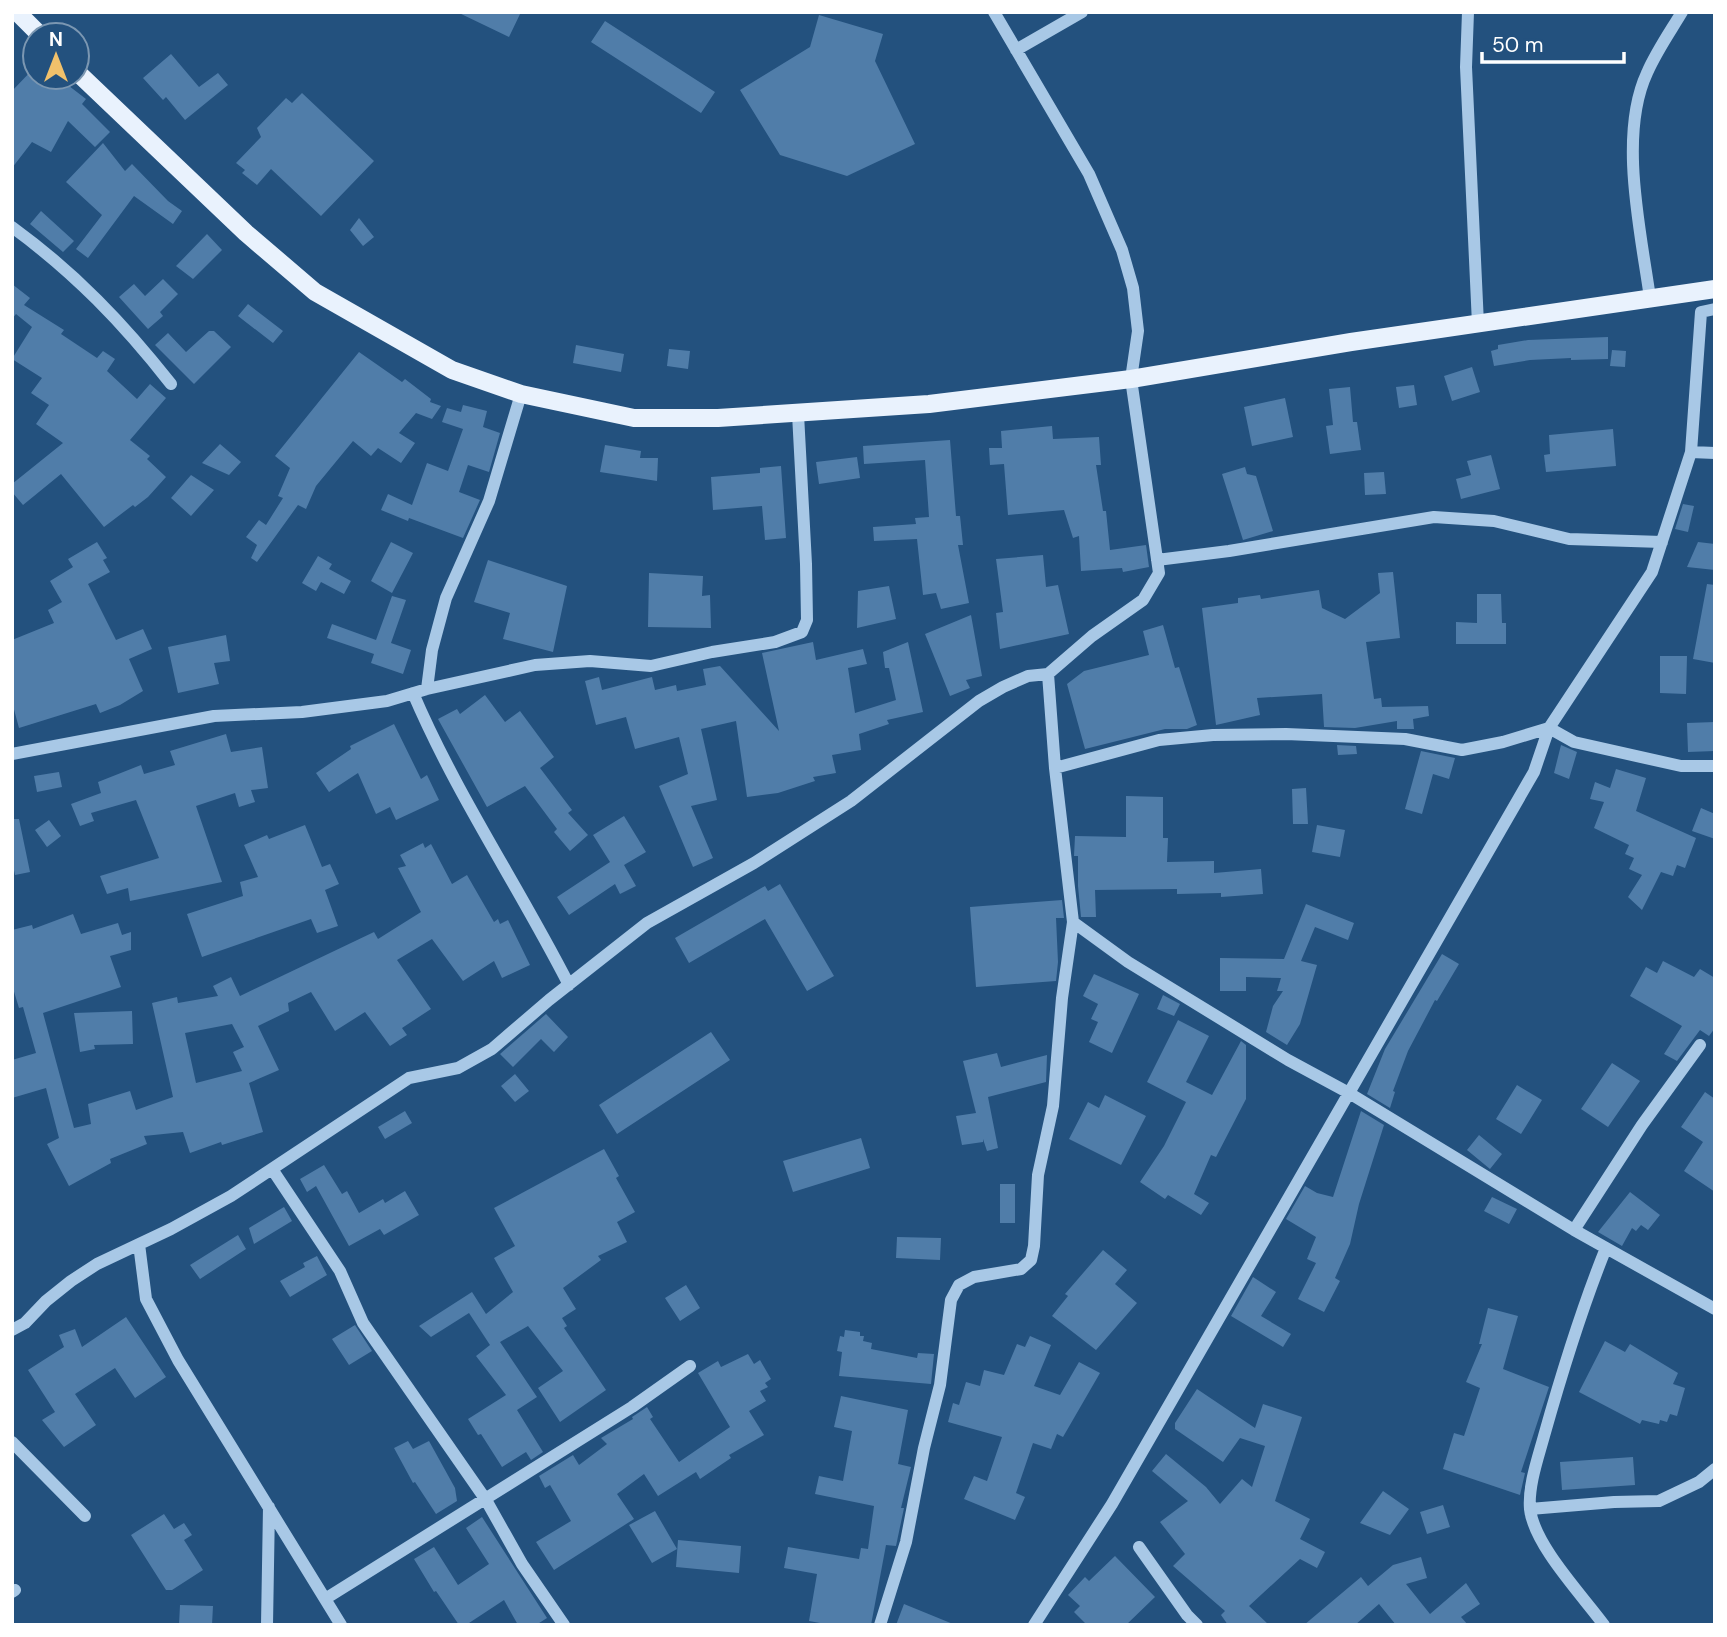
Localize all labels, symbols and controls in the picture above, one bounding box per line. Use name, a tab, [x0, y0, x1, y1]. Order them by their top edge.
north arrow	[21, 21, 91, 91]
scale bar	[1482, 21, 1624, 65]
text: N	[49, 27, 63, 52]
text: 50 m	[1492, 31, 1543, 59]

